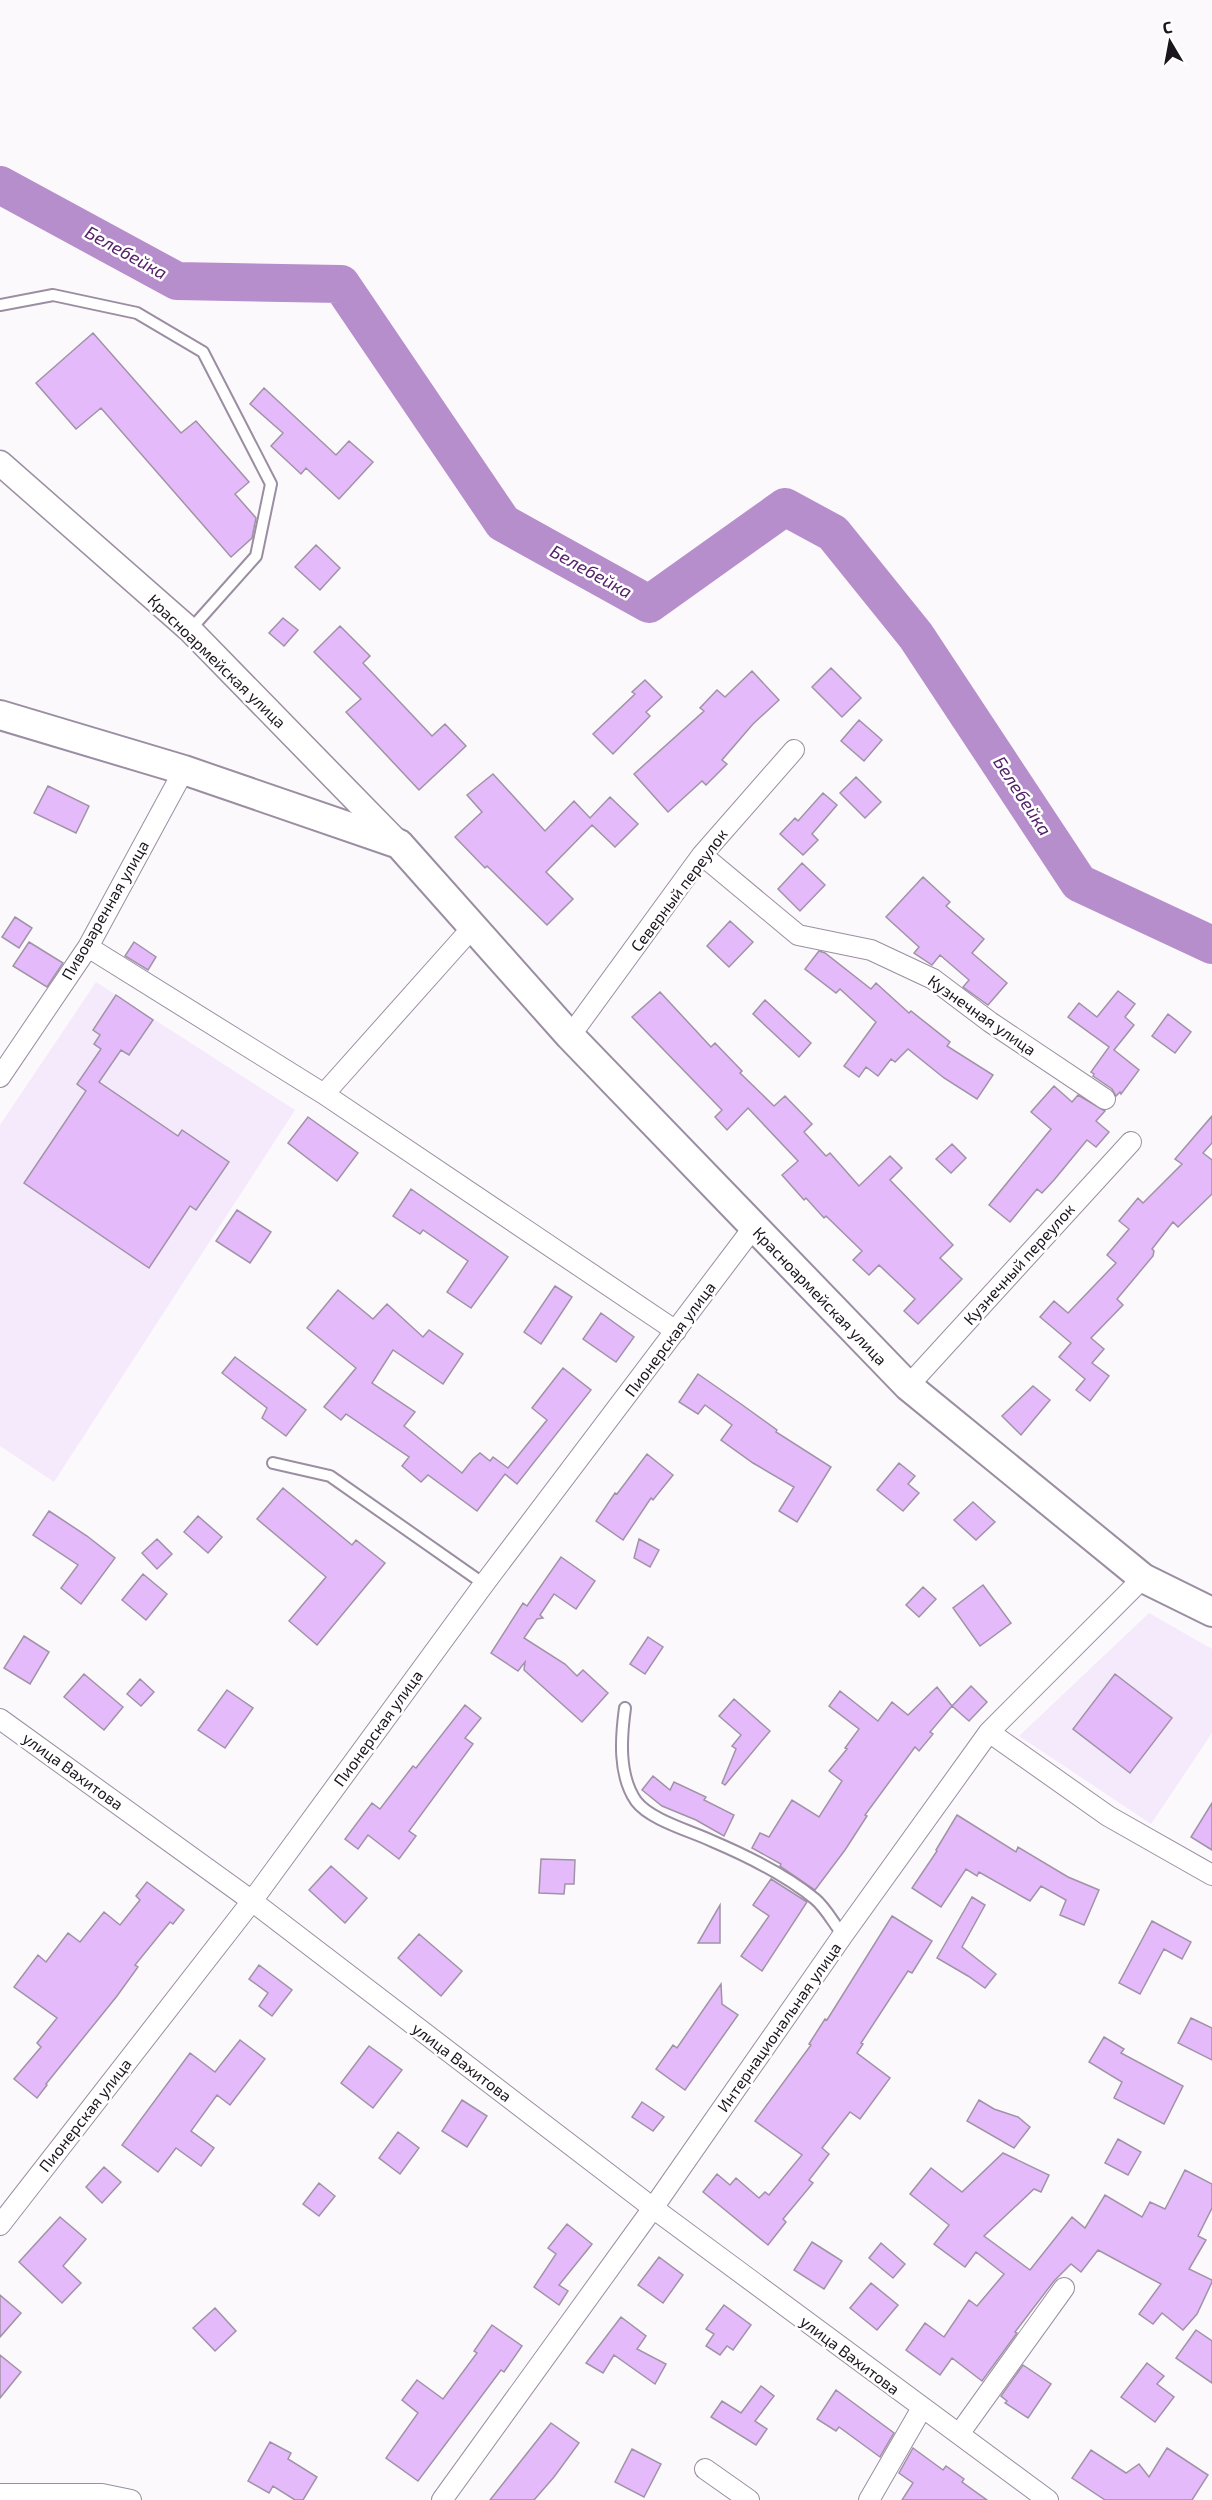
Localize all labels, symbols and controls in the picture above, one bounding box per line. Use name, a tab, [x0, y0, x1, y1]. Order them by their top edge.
north arrow	[1140, 12, 1200, 72]
text: С	[1161, 17, 1174, 37]
water label: Белебейка	[82, 221, 171, 284]
water label: Белебейка	[547, 540, 636, 603]
street label: Красноармейская улица	[144, 590, 290, 732]
water label: Белебейка	[989, 752, 1057, 839]
street label: Северный переулок	[626, 824, 732, 955]
street label: Пивоваренная улица	[57, 837, 153, 983]
street label: Кузнечная улица	[924, 970, 1040, 1060]
street label: Кузнечный переулок	[959, 1199, 1079, 1329]
street label: Красноармейская улица	[749, 1223, 891, 1369]
street label: Пионерская улица	[620, 1278, 720, 1400]
street label: Пионерская улица	[329, 1666, 427, 1790]
street label: улица Вахитова	[19, 1728, 127, 1814]
street label: Интернациональная улица	[713, 1938, 845, 2116]
street label: улица Вахитова	[408, 2018, 516, 2106]
street label: Пионерская улица	[34, 2054, 136, 2176]
street label: улица Вахитова	[796, 2311, 904, 2399]

